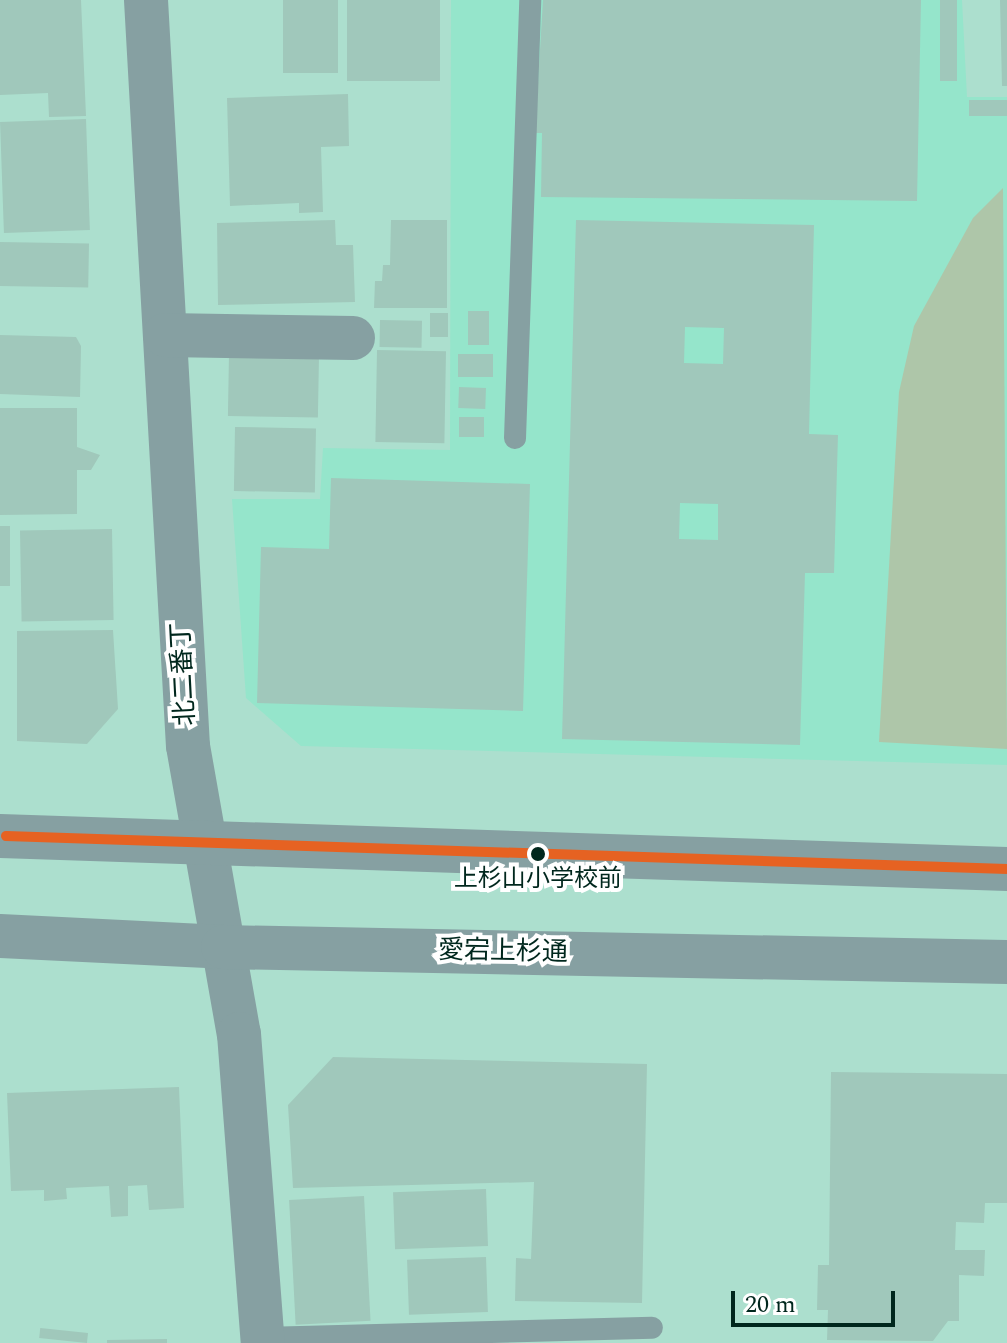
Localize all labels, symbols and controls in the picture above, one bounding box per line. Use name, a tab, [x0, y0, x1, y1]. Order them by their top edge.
street label: 北二番丁	[166, 621, 202, 727]
marker: 上杉山小学校前	[530, 846, 546, 862]
place label: 上杉山小学校前	[454, 866, 622, 894]
street label: 愛宕上杉通	[438, 935, 568, 969]
scale bar	[735, 1275, 899, 1325]
text: 20 m	[745, 1287, 796, 1323]

